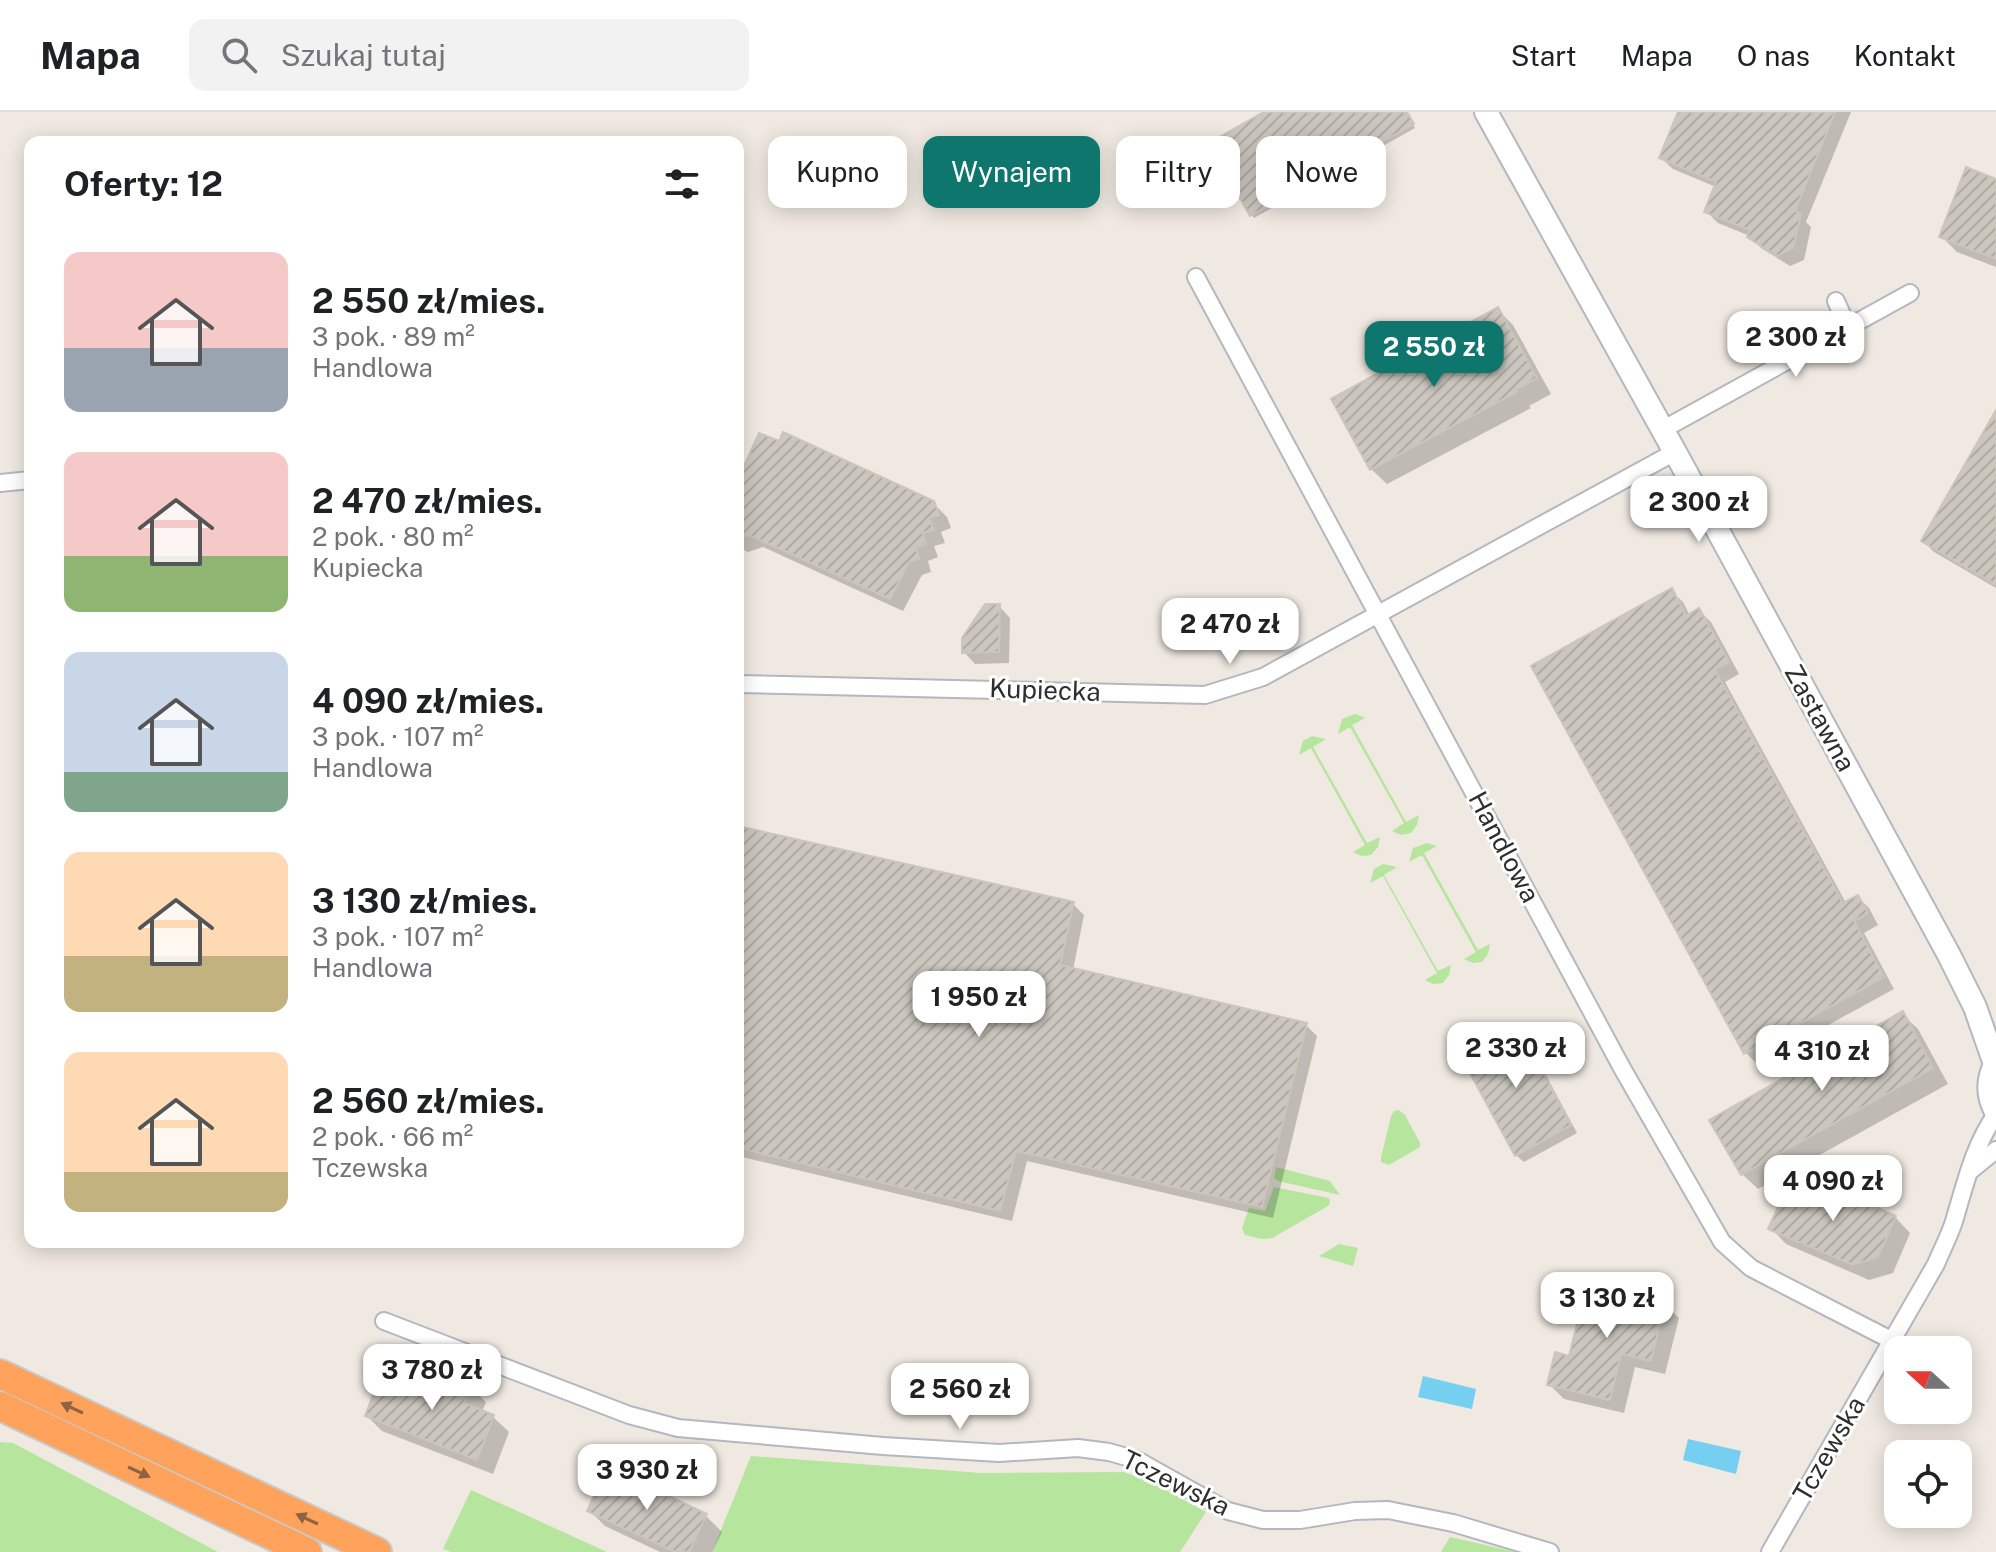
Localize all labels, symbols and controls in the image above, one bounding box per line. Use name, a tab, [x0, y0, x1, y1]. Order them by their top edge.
search box	[189, 19, 749, 91]
text: Mapa	[40, 33, 141, 78]
icon: search	[217, 33, 261, 77]
text: Szukaj tutaj	[281, 37, 446, 73]
text: Start	[1511, 39, 1577, 72]
text: Mapa	[1621, 39, 1693, 72]
text: O nas	[1737, 39, 1810, 72]
text: Kontakt	[1854, 39, 1956, 72]
chip: Kupno	[768, 136, 907, 208]
chip: Wynajem	[923, 136, 1100, 208]
chip: Filtry	[1116, 136, 1240, 208]
chip: Nowe	[1256, 136, 1386, 208]
icon: filters	[660, 162, 704, 206]
text: Oferty: 12	[64, 164, 223, 204]
text: 2 550 zł/mies.	[312, 281, 545, 321]
icon: home	[128, 284, 224, 380]
pin: 2 300 zł	[1713, 311, 1879, 379]
text: 3 pok. · 89 m²	[312, 321, 475, 352]
pin: 2 550 zł	[1351, 321, 1517, 389]
text: 2 300 zł	[1745, 321, 1847, 352]
text: 2 550 zł	[1383, 331, 1485, 362]
text: Handlowa	[312, 352, 433, 383]
pin: 2 300 zł	[1616, 476, 1782, 544]
text: 2 470 zł/mies.	[312, 481, 543, 521]
icon: home	[128, 484, 224, 580]
text: 2 300 zł	[1648, 486, 1750, 517]
text: 2 pok. · 80 m²	[312, 521, 474, 552]
text: Kupiecka	[312, 552, 423, 583]
pin: 2 470 zł	[1147, 598, 1313, 666]
text: 2 470 zł	[1180, 608, 1280, 639]
street label: Zastawna	[1778, 659, 1862, 777]
street label: Kupiecka	[989, 672, 1101, 707]
text: 4 090 zł/mies.	[312, 681, 544, 721]
icon: home	[128, 684, 224, 780]
text: 3 pok. · 107 m²	[312, 721, 484, 752]
text: Handlowa	[312, 752, 433, 783]
street label: Handlowa	[1462, 786, 1547, 907]
text: 3 130 zł/mies.	[312, 881, 538, 921]
icon: home	[128, 884, 224, 980]
text: 3 pok. · 107 m²	[312, 921, 484, 952]
text: Handlowa	[312, 952, 433, 983]
pin: 1 950 zł	[896, 971, 1062, 1039]
text: 1 950 zł	[931, 981, 1027, 1012]
pin: 2 330 zł	[1433, 1022, 1599, 1090]
pin: 4 310 zł	[1739, 1025, 1905, 1093]
text: 2 330 zł	[1465, 1032, 1567, 1063]
text: 4 310 zł	[1774, 1035, 1870, 1066]
text: 2 560 zł/mies.	[312, 1081, 545, 1121]
icon: home	[128, 1084, 224, 1180]
text: 2 pok. · 66 m²	[312, 1121, 473, 1152]
text: Tczewska	[312, 1152, 428, 1183]
pin: 4 090 zł	[1750, 1155, 1916, 1223]
text: 4 090 zł	[1782, 1165, 1884, 1196]
pin: 3 130 zł	[1524, 1272, 1690, 1340]
text: 3 130 zł	[1559, 1282, 1655, 1313]
north arrow	[1884, 1336, 1972, 1424]
map controls	[1884, 1336, 1972, 1528]
pin: 3 780 zł	[349, 1344, 515, 1412]
text: 3 780 zł	[381, 1354, 483, 1385]
pin: 2 560 zł	[877, 1363, 1043, 1431]
text: 2 560 zł	[909, 1373, 1011, 1404]
street label: Tczewska	[1786, 1391, 1871, 1507]
one-way arrow	[60, 1401, 83, 1415]
button: locate	[1884, 1440, 1972, 1528]
street label: Tczewska	[1117, 1443, 1235, 1522]
pin: 3 930 zł	[564, 1444, 730, 1512]
text: 3 930 zł	[596, 1454, 698, 1485]
one-way arrow	[127, 1465, 150, 1479]
one-way arrow	[295, 1512, 318, 1526]

